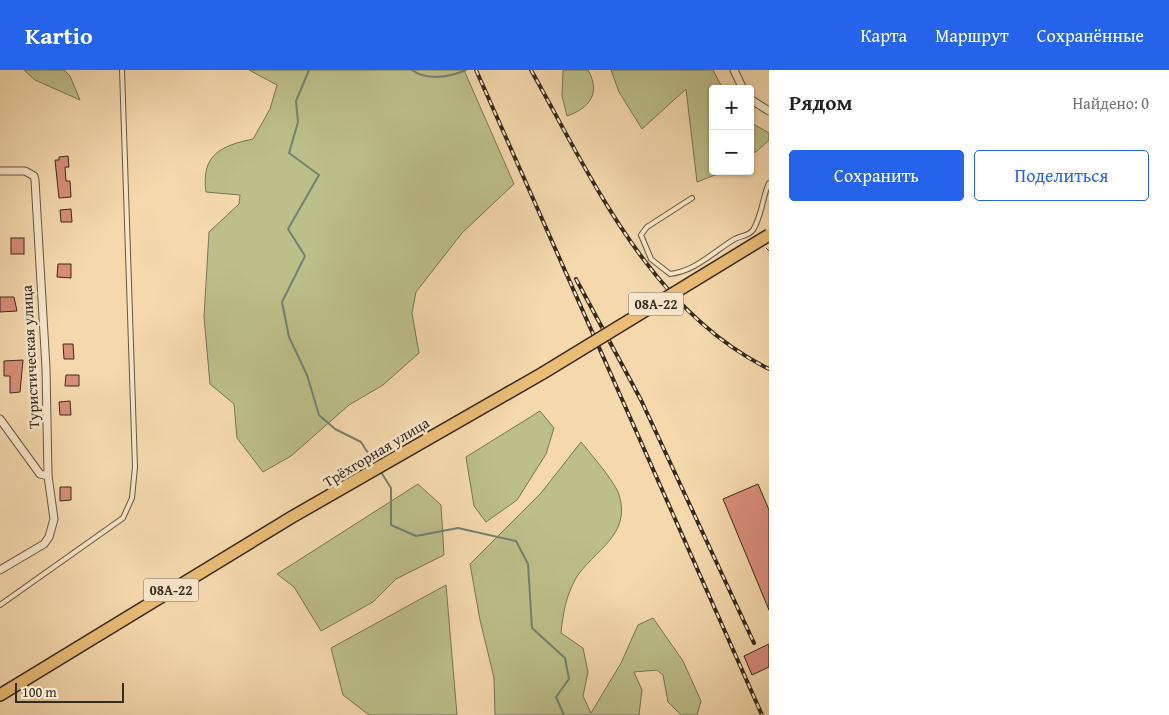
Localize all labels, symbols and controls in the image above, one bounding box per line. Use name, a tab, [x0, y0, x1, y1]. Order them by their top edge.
text: Kartio	[25, 18, 93, 53]
text: Карта	[861, 22, 907, 49]
text: Маршрут	[935, 22, 1009, 49]
text: Сохранённые	[1037, 22, 1144, 49]
map controls	[709, 85, 754, 175]
button: +	[709, 85, 754, 130]
text: Рядом	[789, 87, 852, 118]
text: Найдено: 0	[1072, 91, 1149, 115]
button: −	[709, 130, 754, 175]
button: Сохранить	[789, 150, 964, 201]
button: Поделиться	[974, 150, 1149, 201]
street label: Туристическая улица	[16, 284, 44, 429]
road number: 08А-22	[628, 292, 684, 315]
street label: Трёхгорная улица	[319, 412, 434, 492]
road number: 08А-22	[144, 578, 198, 602]
scale bar	[15, 680, 124, 703]
text: 100 m	[22, 682, 57, 702]

